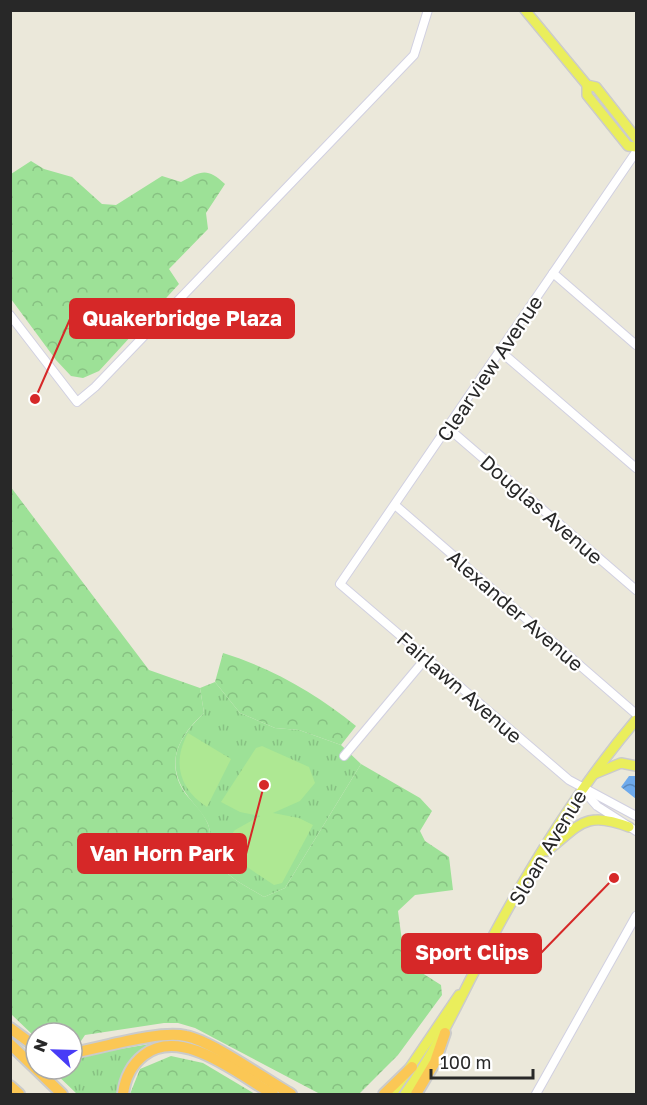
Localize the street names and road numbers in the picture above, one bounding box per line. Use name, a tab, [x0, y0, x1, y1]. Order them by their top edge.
street label: Clearview Avenue	[431, 290, 547, 446]
street label: Douglas Avenue	[476, 449, 608, 569]
street label: Alexander Avenue	[443, 544, 589, 676]
street label: Fairlawn Avenue	[393, 626, 527, 748]
street label: Sloan Avenue	[503, 785, 591, 909]

